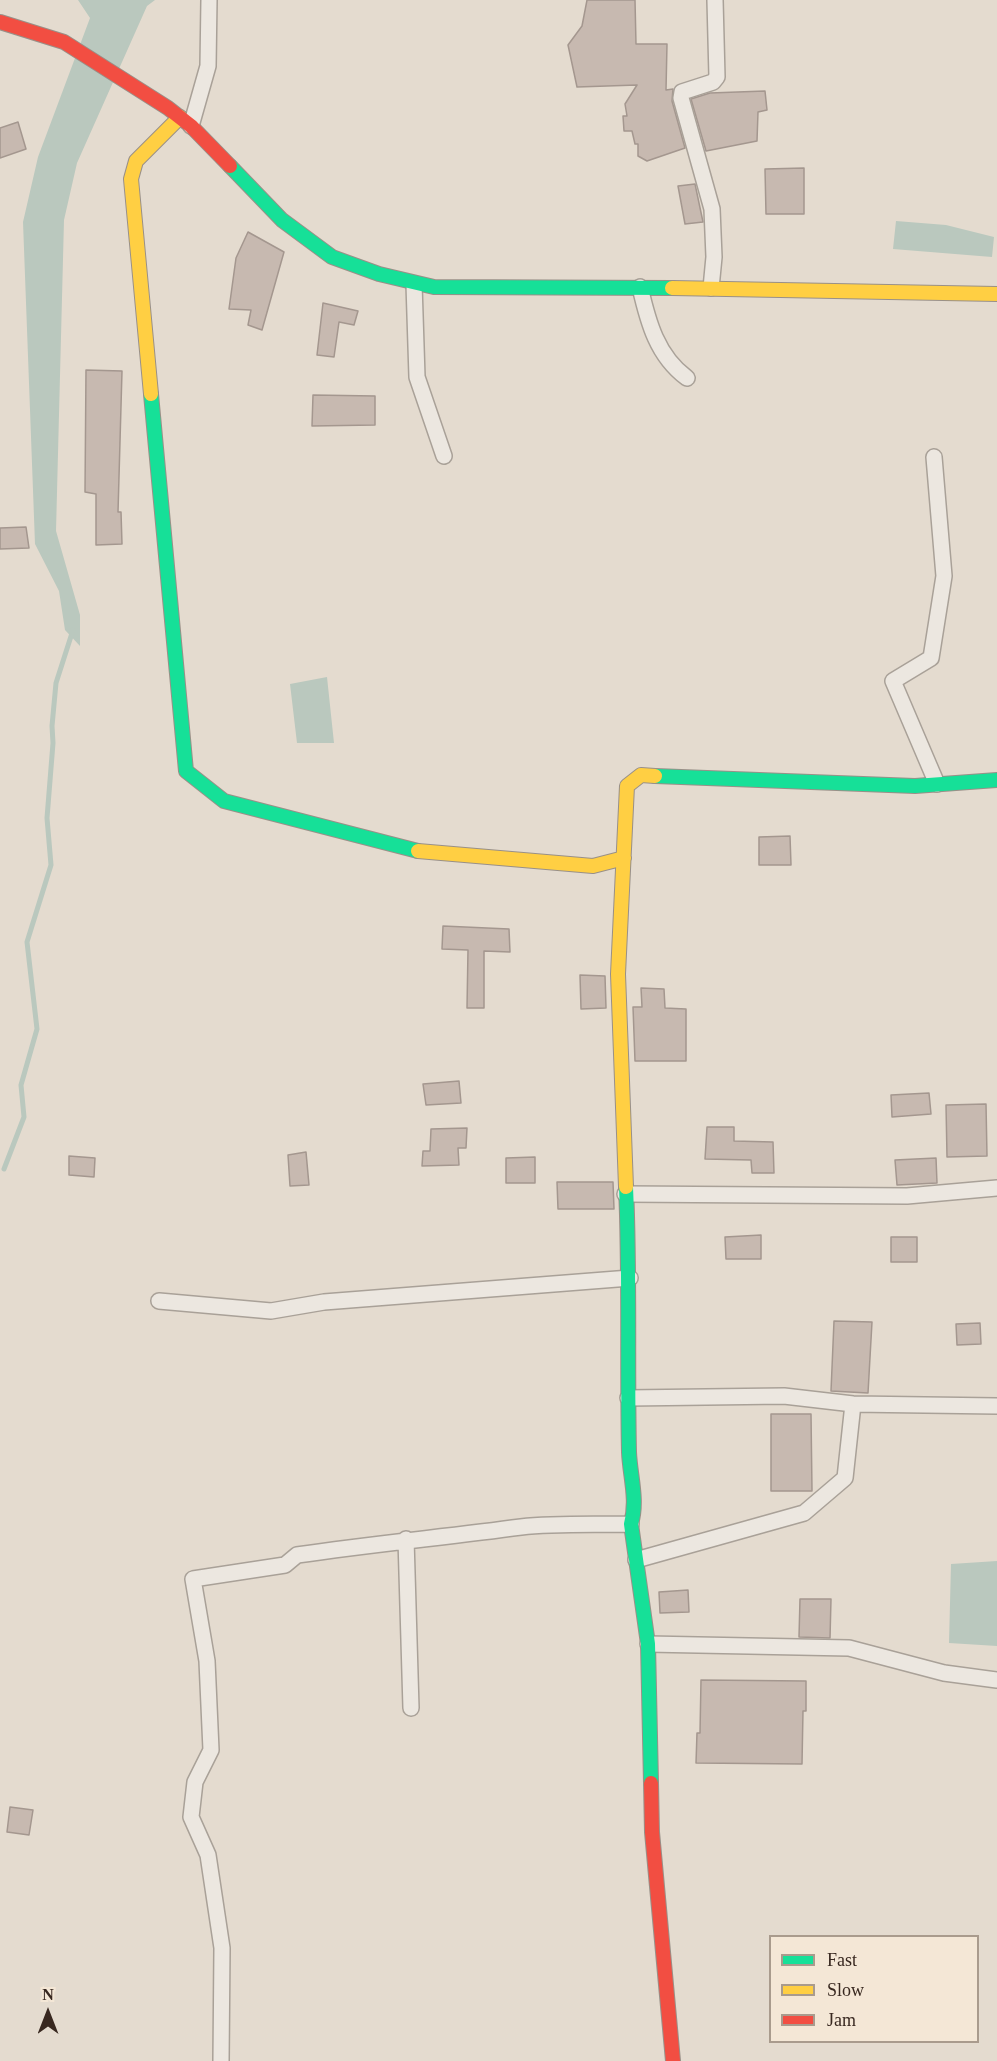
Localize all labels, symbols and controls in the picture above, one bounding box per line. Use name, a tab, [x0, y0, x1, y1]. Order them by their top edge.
legend	[769, 1935, 979, 2043]
text: Fast	[827, 1950, 857, 1970]
text: Slow	[827, 1980, 864, 2000]
north arrow	[18, 1983, 78, 2043]
text: N	[42, 1986, 54, 2003]
text: Jam	[827, 2010, 856, 2030]

